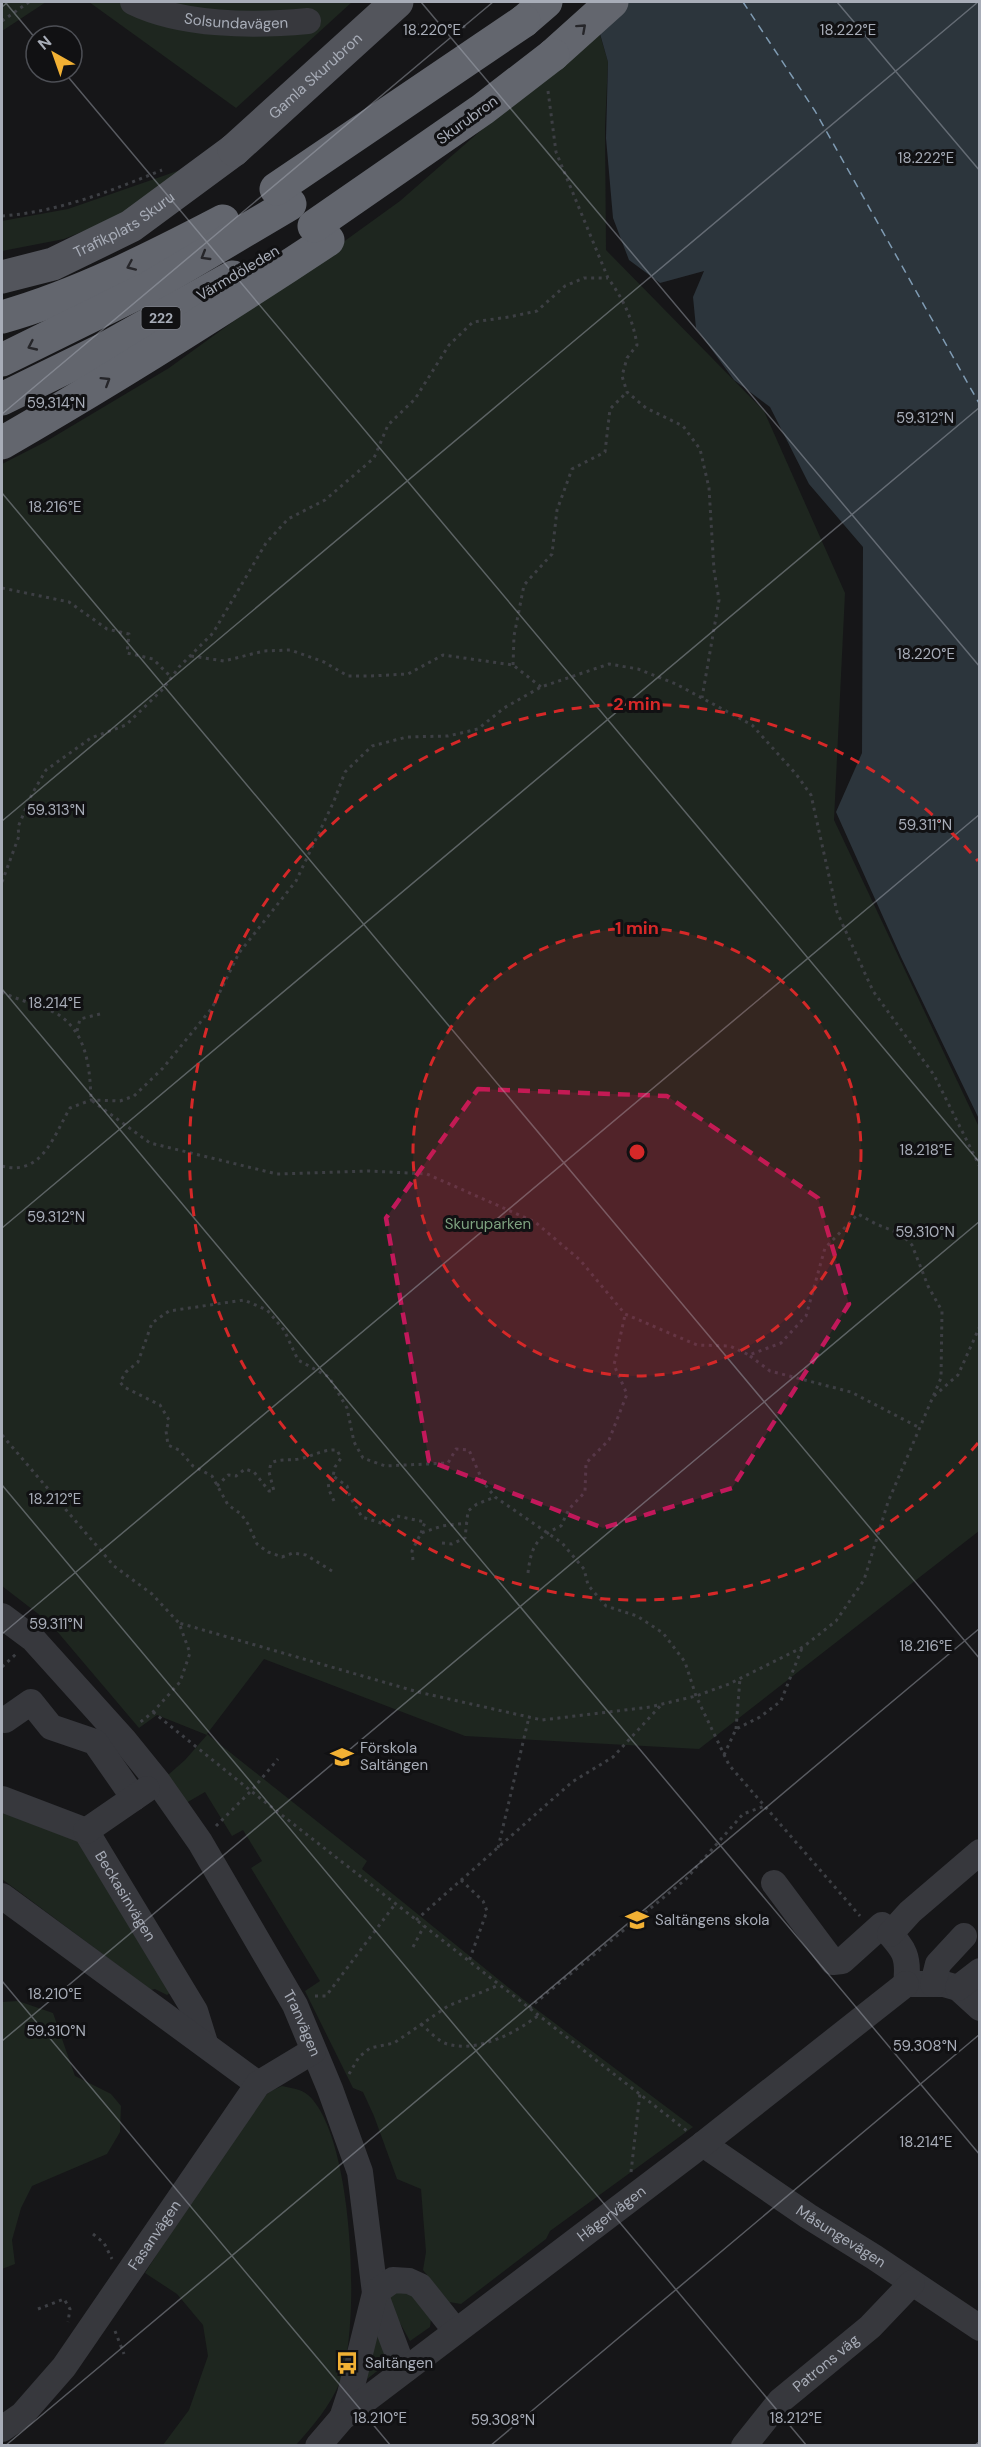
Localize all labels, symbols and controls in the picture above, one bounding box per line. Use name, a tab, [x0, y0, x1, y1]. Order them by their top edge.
street label: Solsundavägen	[183, 8, 289, 34]
text: 18.220°E	[403, 20, 461, 40]
text: 18.222°E	[820, 20, 876, 40]
north arrow	[24, 24, 84, 84]
one-way arrow	[576, 24, 586, 35]
street label: Gamla Skurubron	[264, 28, 366, 124]
text: N	[33, 31, 56, 55]
street label: Skurubron	[432, 91, 502, 149]
text: 18.222°E	[898, 148, 954, 168]
street label: Trafikplats Skuru	[70, 187, 179, 262]
street label: Värmdöleden	[193, 240, 283, 306]
one-way arrow	[201, 249, 211, 260]
one-way arrow	[127, 259, 138, 271]
road number: 222	[142, 307, 180, 329]
one-way arrow	[27, 338, 38, 350]
one-way arrow	[100, 377, 110, 389]
text: 59.314°N	[27, 393, 85, 413]
text: 59.312°N	[896, 408, 954, 428]
text: 18.216°E	[28, 497, 82, 517]
text: 18.220°E	[897, 644, 955, 664]
text: 2 min	[613, 692, 661, 716]
text: 59.313°N	[27, 800, 85, 820]
text: 59.311°N	[898, 815, 952, 835]
text: 1 min	[615, 916, 659, 940]
text: 18.214°E	[29, 993, 81, 1013]
text: 18.218°E	[900, 1140, 952, 1160]
centre of rings	[627, 1142, 647, 1162]
text: 59.312°N	[27, 1207, 85, 1227]
park label: Skuruparken	[445, 1214, 531, 1234]
text: 59.310°N	[895, 1222, 955, 1242]
text: 18.212°E	[29, 1489, 81, 1509]
text: 59.311°N	[29, 1614, 83, 1634]
text: 18.216°E	[899, 1636, 953, 1656]
place label: Förskola Saltängen	[360, 1738, 428, 1775]
school or university icon: Förskola Saltängen	[329, 1744, 355, 1770]
street label: Beckasinvägen	[90, 1847, 161, 1945]
school or university icon: Saltängens skola	[624, 1907, 650, 1933]
place label: Saltängens skola	[655, 1910, 770, 1930]
text: 18.210°E	[28, 1984, 82, 2004]
street label: Tranvägen	[278, 1986, 325, 2059]
text: 59.310°N	[26, 2021, 86, 2041]
text: 59.308°N	[893, 2036, 957, 2056]
text: 18.214°E	[900, 2132, 952, 2152]
street label: Hägervägen	[573, 2181, 650, 2246]
street label: Fasanvägen	[123, 2196, 185, 2274]
street label: Måsungevägen	[792, 2201, 890, 2272]
street label: Patrons väg	[788, 2330, 863, 2397]
bus stop icon: Saltängen	[334, 2350, 360, 2376]
place label: Saltängen	[365, 2353, 433, 2373]
text: 18.210°E	[353, 2408, 407, 2428]
text: 18.212°E	[770, 2408, 822, 2428]
text: 59.308°N	[471, 2410, 535, 2430]

